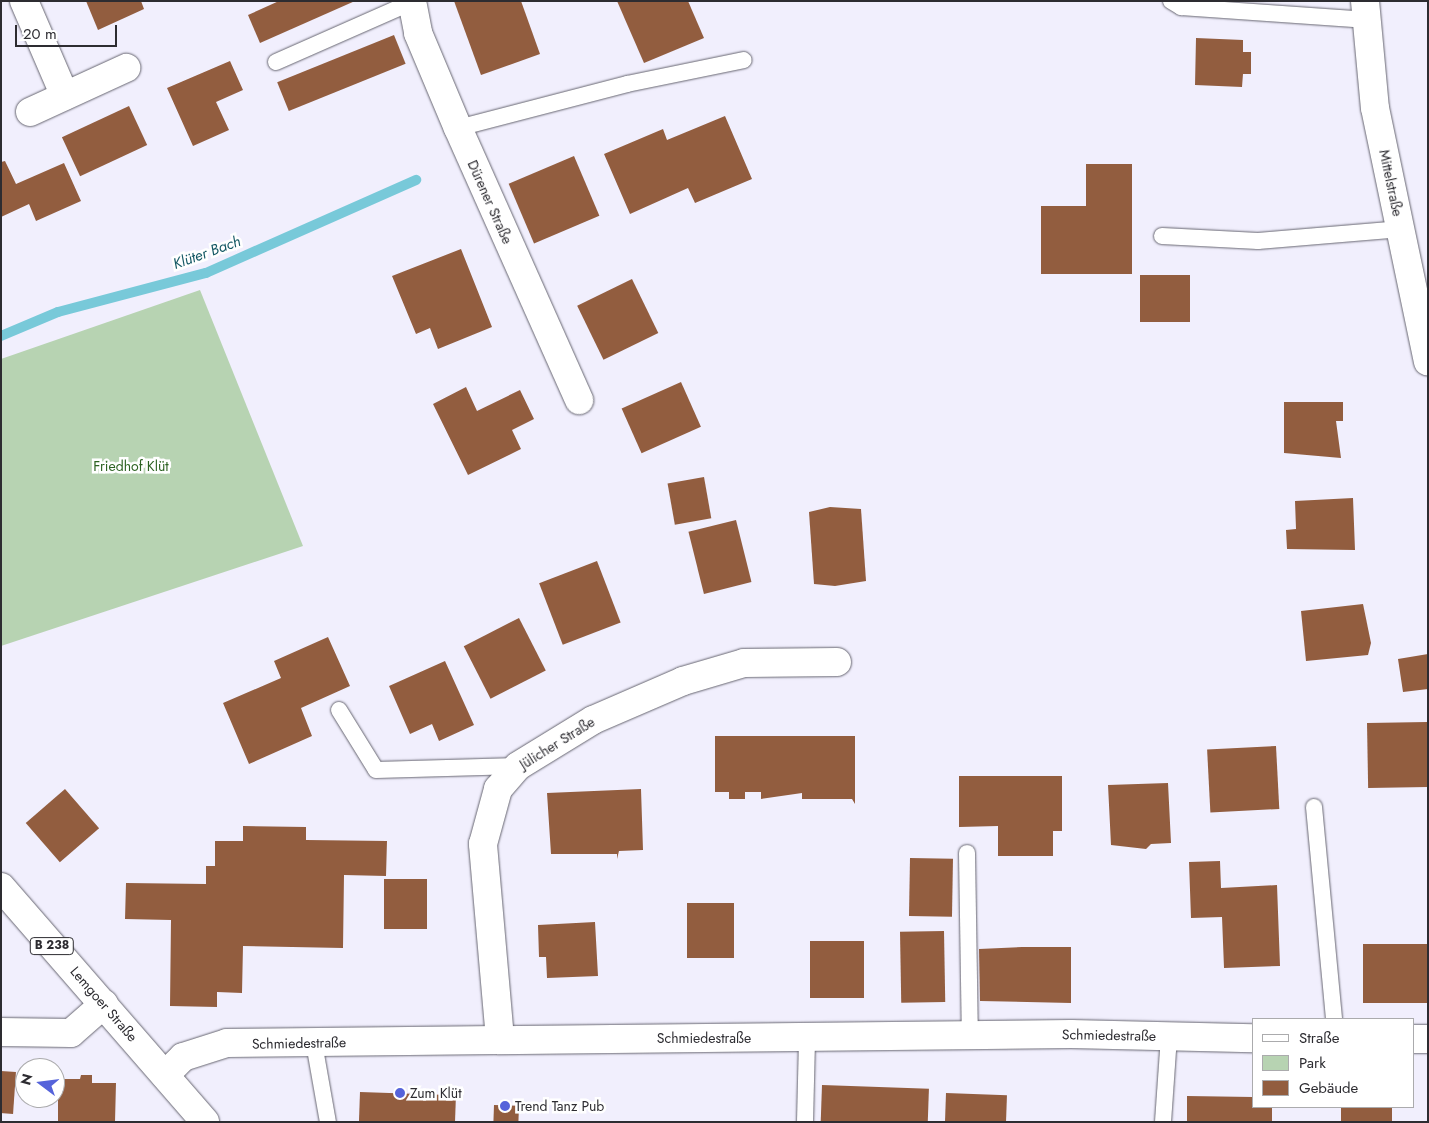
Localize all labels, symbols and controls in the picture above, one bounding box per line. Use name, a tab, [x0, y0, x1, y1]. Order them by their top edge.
scale bar	[18, 15, 120, 47]
text: 20 m	[23, 23, 57, 45]
street label: Mittelstraße	[1376, 148, 1406, 218]
street label: Dürener Straße	[464, 158, 516, 246]
water label: Klüter Bach	[171, 232, 243, 274]
park label: Friedhof Klüt	[93, 458, 169, 474]
street label: Jülicher Straße	[516, 713, 598, 773]
road number: B 238	[30, 936, 74, 956]
street label: Lemgoer Straße	[67, 963, 141, 1045]
legend	[1252, 1018, 1414, 1108]
street label: Schmiedestraße	[1062, 1026, 1156, 1044]
text: Straße	[1299, 1027, 1339, 1049]
street label: Schmiedestraße	[657, 1030, 751, 1046]
street label: Schmiedestraße	[252, 1034, 346, 1052]
text: Park	[1299, 1052, 1326, 1074]
north arrow	[15, 1058, 65, 1108]
text: N	[15, 1071, 38, 1087]
text: Gebäude	[1299, 1077, 1358, 1099]
place label: Zum Klüt	[410, 1085, 462, 1101]
marker: Zum Klüt	[394, 1087, 406, 1099]
place label: Trend Tanz Pub	[515, 1098, 604, 1114]
marker: Trend Tanz Pub	[499, 1100, 511, 1112]

